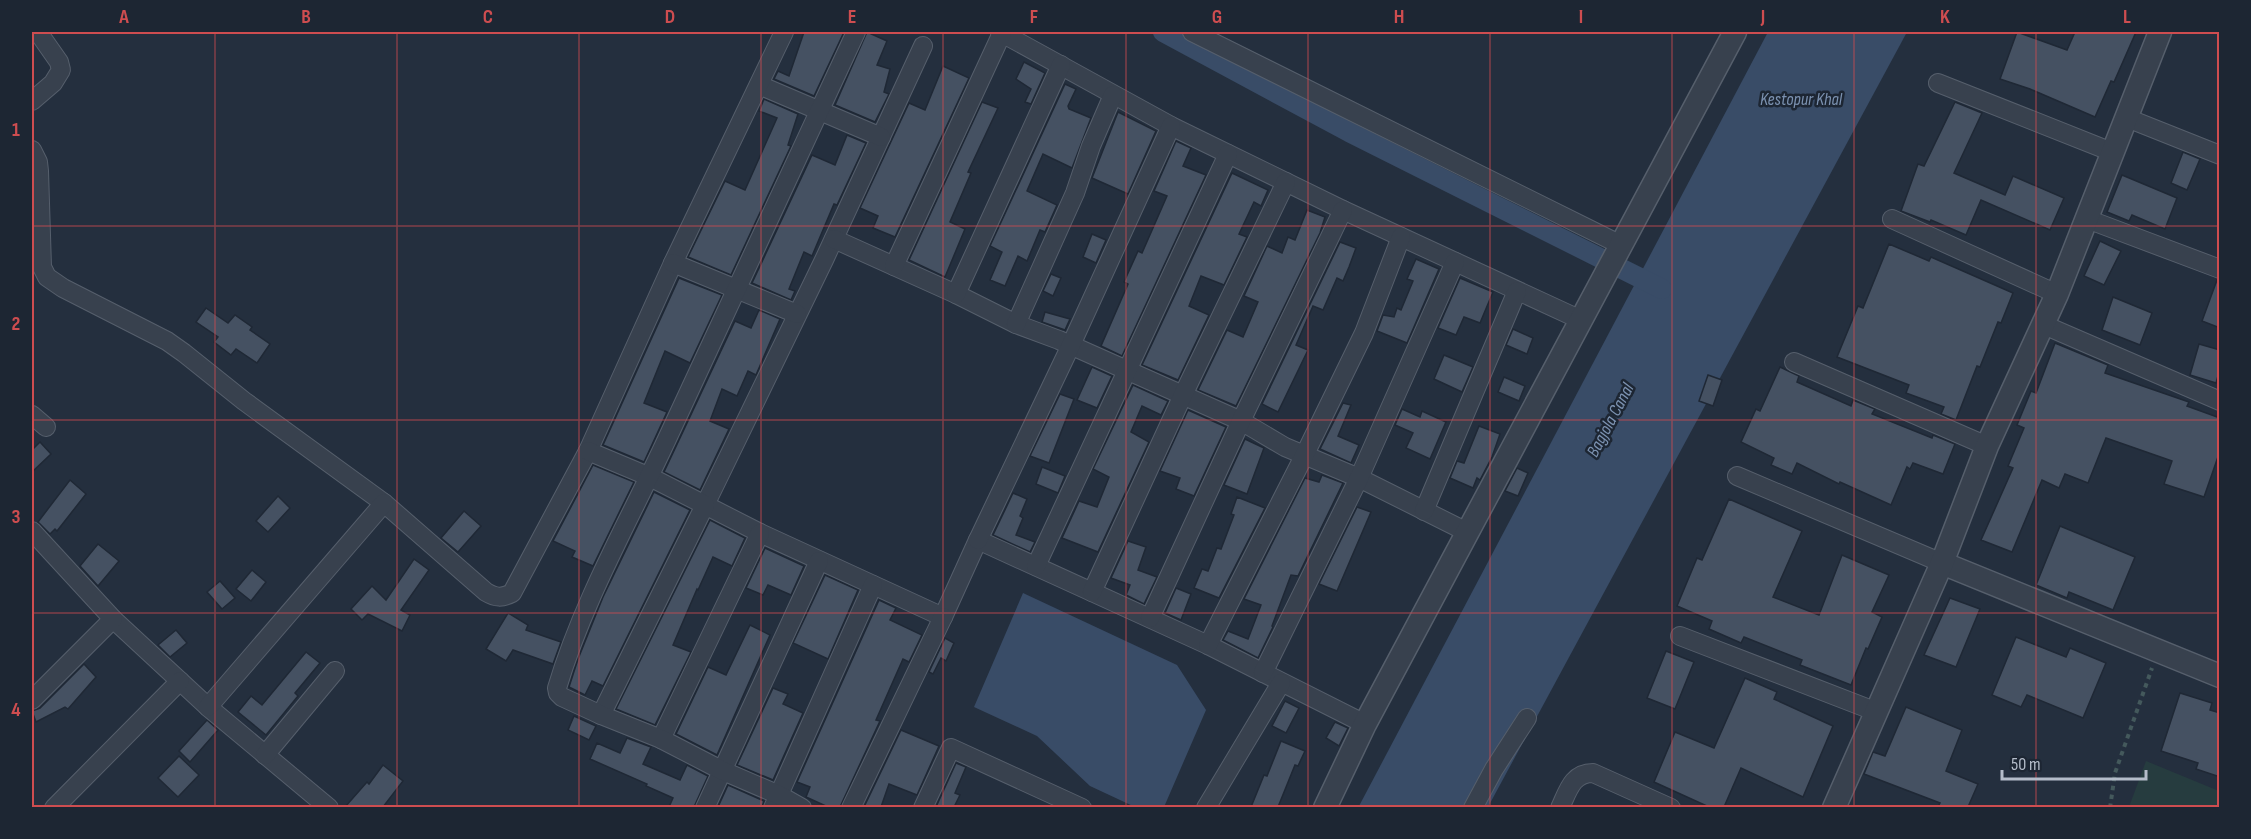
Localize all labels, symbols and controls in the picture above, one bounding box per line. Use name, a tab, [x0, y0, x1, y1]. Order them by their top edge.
text: A	[118, 5, 129, 29]
text: B	[301, 5, 311, 29]
text: C	[483, 5, 493, 29]
text: D	[665, 5, 675, 29]
text: E	[848, 5, 856, 29]
text: F	[1030, 5, 1038, 29]
text: G	[1212, 5, 1222, 29]
text: H	[1394, 5, 1404, 29]
text: I	[1579, 5, 1583, 29]
text: J	[1760, 5, 1765, 29]
text: K	[1940, 5, 1950, 29]
text: L	[2123, 5, 2131, 29]
water label: Kestopur Khal	[1760, 89, 1843, 110]
text: 1	[12, 118, 20, 142]
text: 2	[12, 312, 20, 336]
water label: Bagjola Canal	[1582, 379, 1639, 461]
text: 3	[12, 505, 21, 529]
text: 4	[11, 698, 21, 722]
scale bar	[2002, 743, 2146, 781]
text: 50 m	[2011, 754, 2041, 775]

